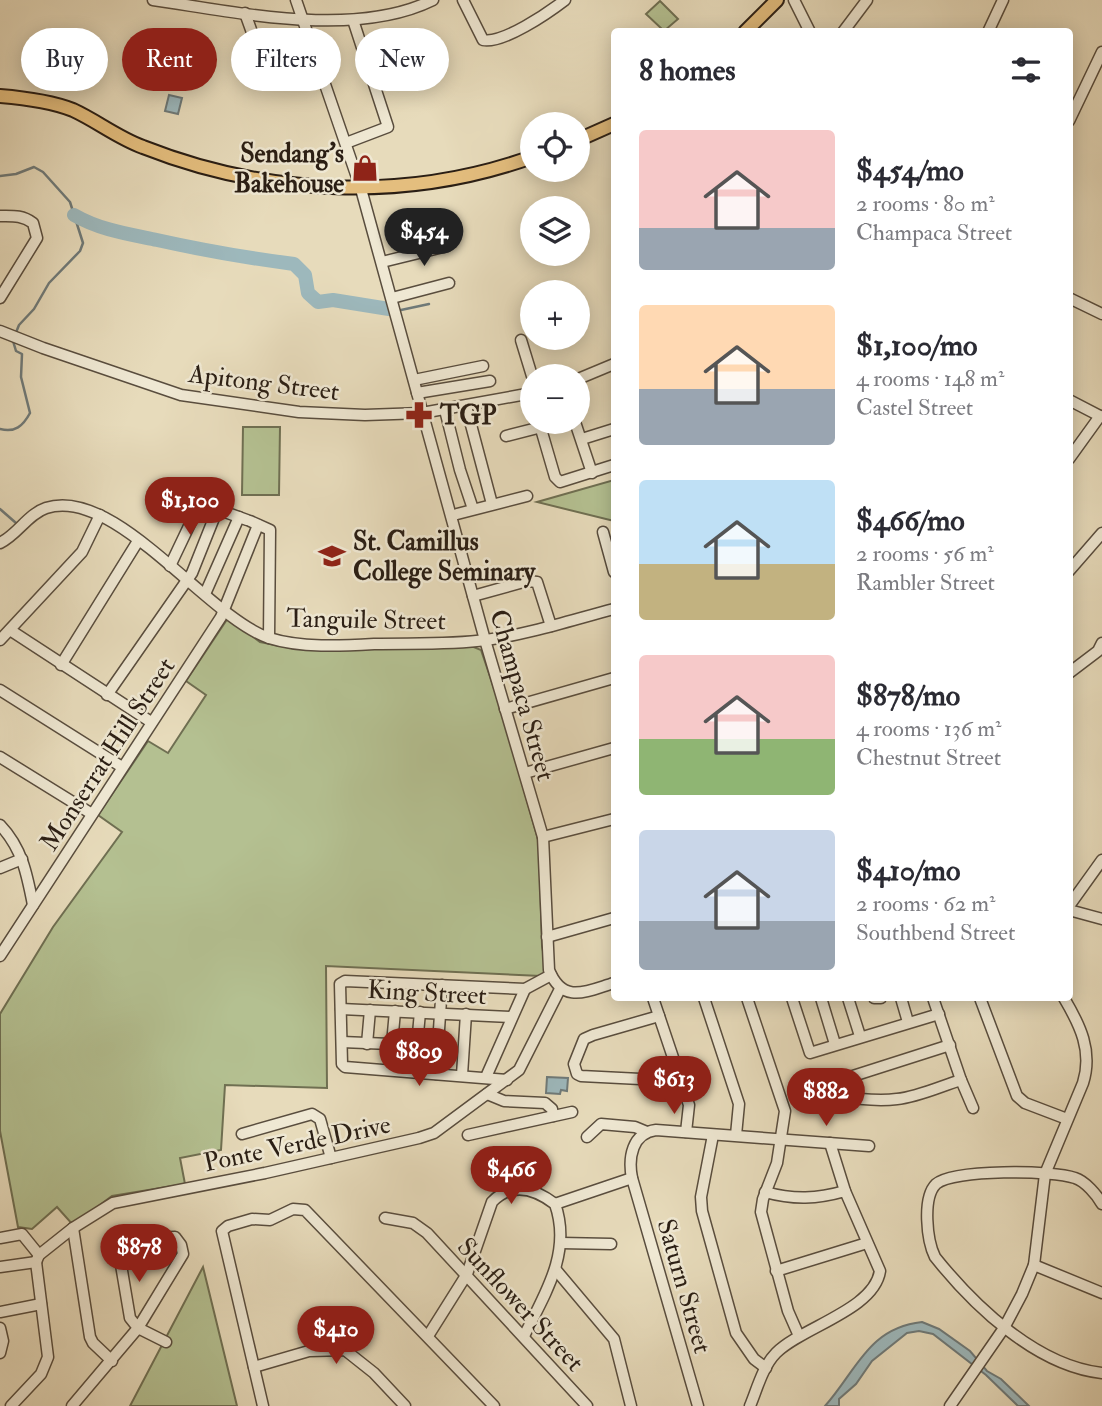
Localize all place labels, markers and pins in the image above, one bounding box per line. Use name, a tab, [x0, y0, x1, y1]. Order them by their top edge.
place label: Sendang's Bakehouse	[234, 138, 344, 200]
shop icon: Sendang's Bakehouse	[350, 153, 380, 183]
pin: $454	[383, 208, 465, 268]
pharmacy icon: TGP	[404, 400, 434, 430]
place label: TGP	[439, 400, 496, 432]
pin: $1,100	[133, 477, 247, 537]
place label: St. Camillus College Seminary	[353, 526, 537, 589]
school or university icon: St. Camillus College Seminary	[317, 541, 347, 571]
pin: $809	[378, 1028, 460, 1088]
pin: $613	[633, 1056, 715, 1116]
pin: $882	[785, 1068, 867, 1128]
pin: $466	[470, 1146, 552, 1206]
pin: $878	[98, 1224, 180, 1284]
pin: $410	[295, 1306, 377, 1366]

